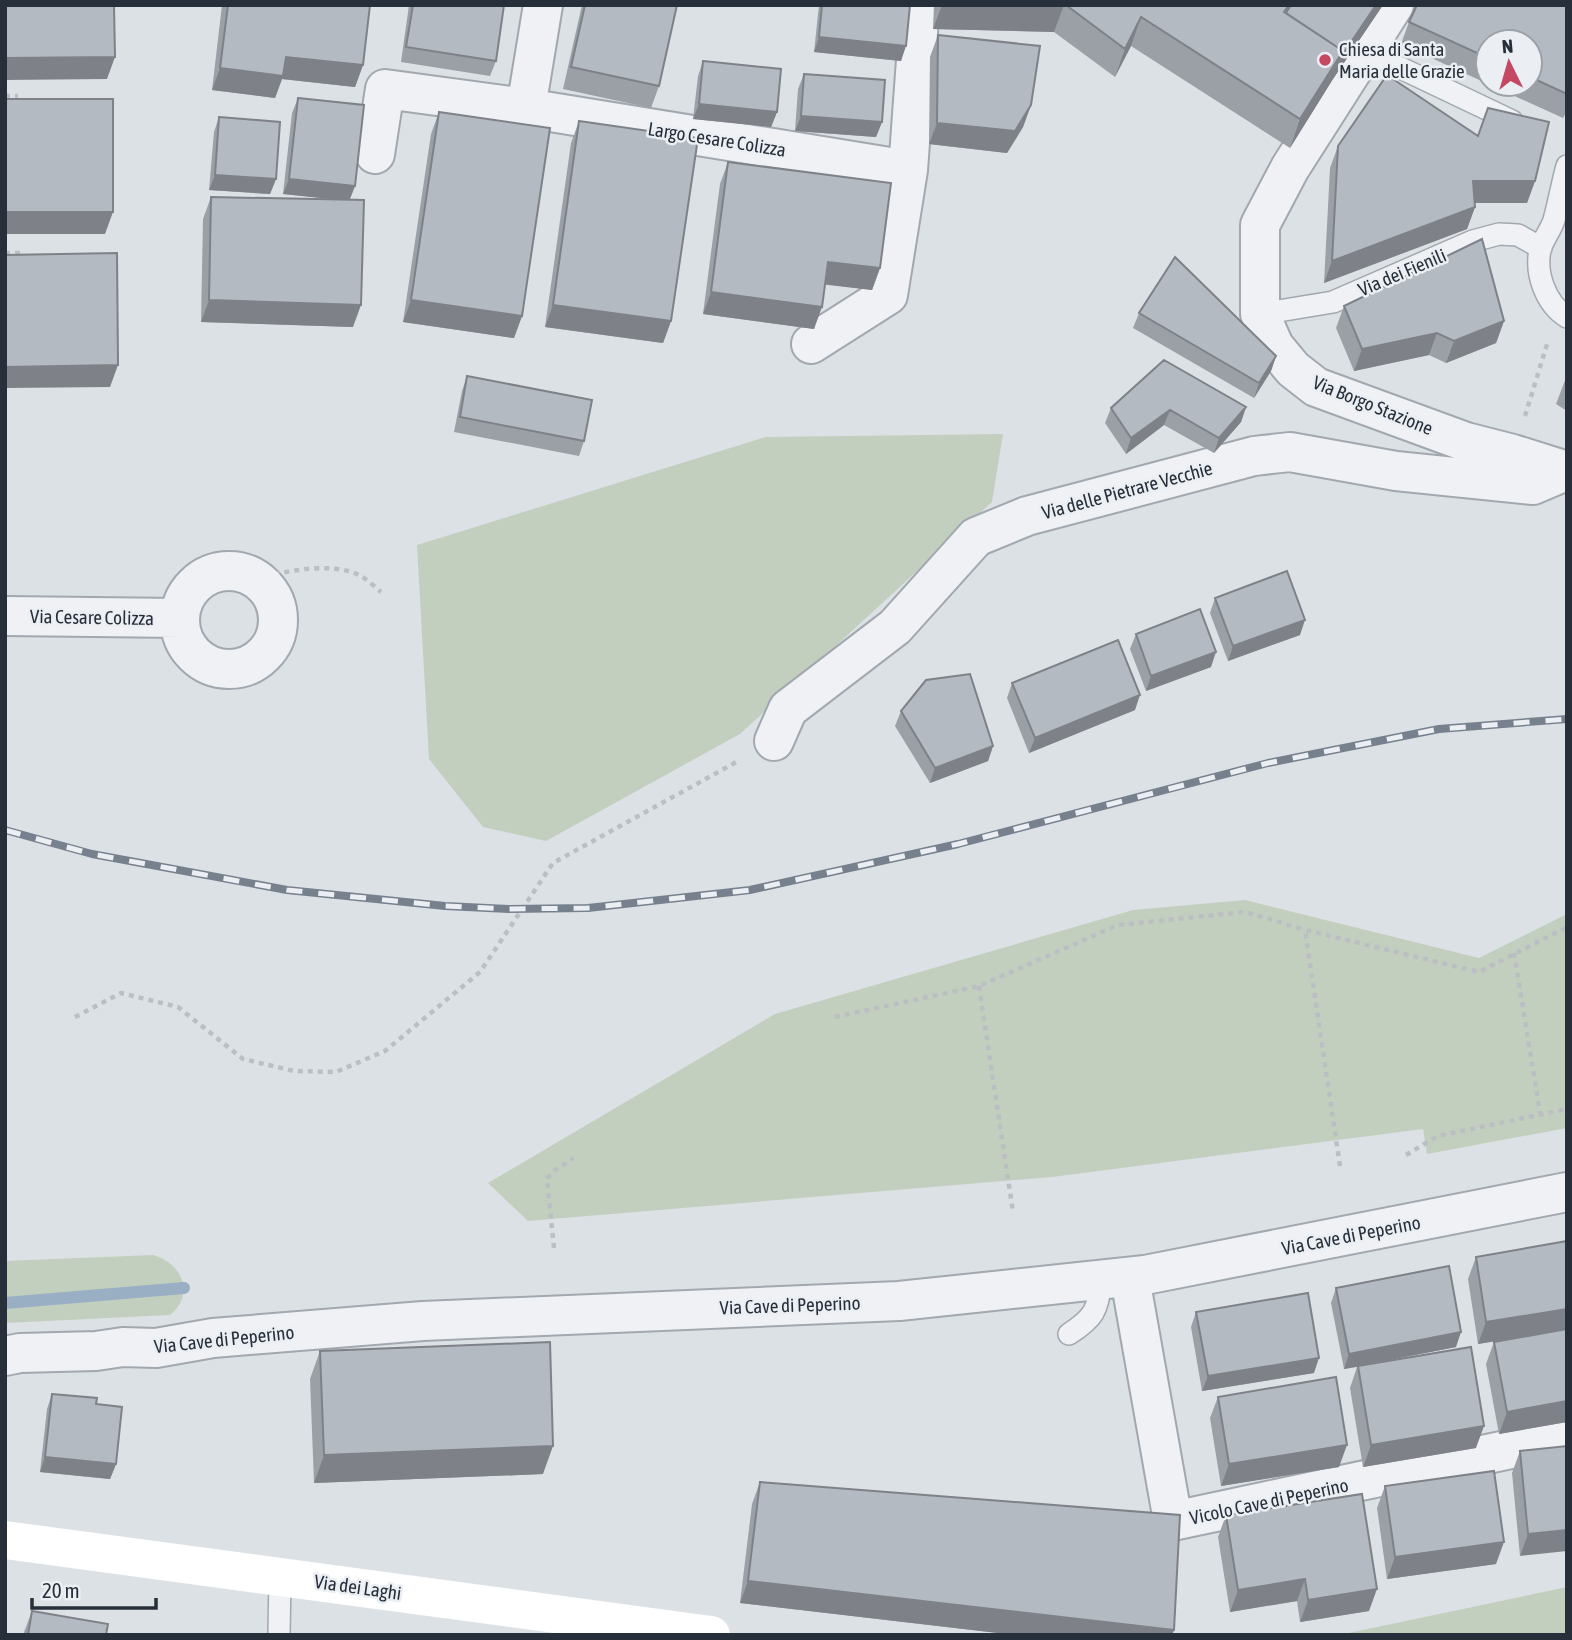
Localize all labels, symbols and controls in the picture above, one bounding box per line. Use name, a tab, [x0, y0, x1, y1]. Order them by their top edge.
north arrow	[1474, 28, 1544, 98]
text: N	[1501, 35, 1514, 58]
place label: Chiesa di Santa Maria delle Grazie	[1339, 38, 1465, 82]
marker: Chiesa di Santa Maria delle Grazie	[1317, 52, 1333, 68]
street label: Largo Cesare Colizza	[646, 117, 788, 161]
street label: Via dei Fienili	[1355, 244, 1449, 300]
street label: Via Borgo Stazione	[1310, 371, 1436, 439]
street label: Via delle Pietrare Vecchie	[1039, 457, 1215, 523]
street label: Via Cesare Colizza	[30, 605, 154, 629]
street label: Via Cave di Peperino	[1280, 1211, 1422, 1259]
street label: Via Cave di Peperino	[719, 1292, 861, 1318]
street label: Via Cave di Peperino	[153, 1321, 295, 1357]
street label: Vicolo Cave di Peperino	[1188, 1473, 1350, 1529]
scale bar	[32, 1566, 156, 1610]
street label: Via dei Laghi	[313, 1570, 403, 1604]
text: 20 m	[42, 1578, 80, 1602]

